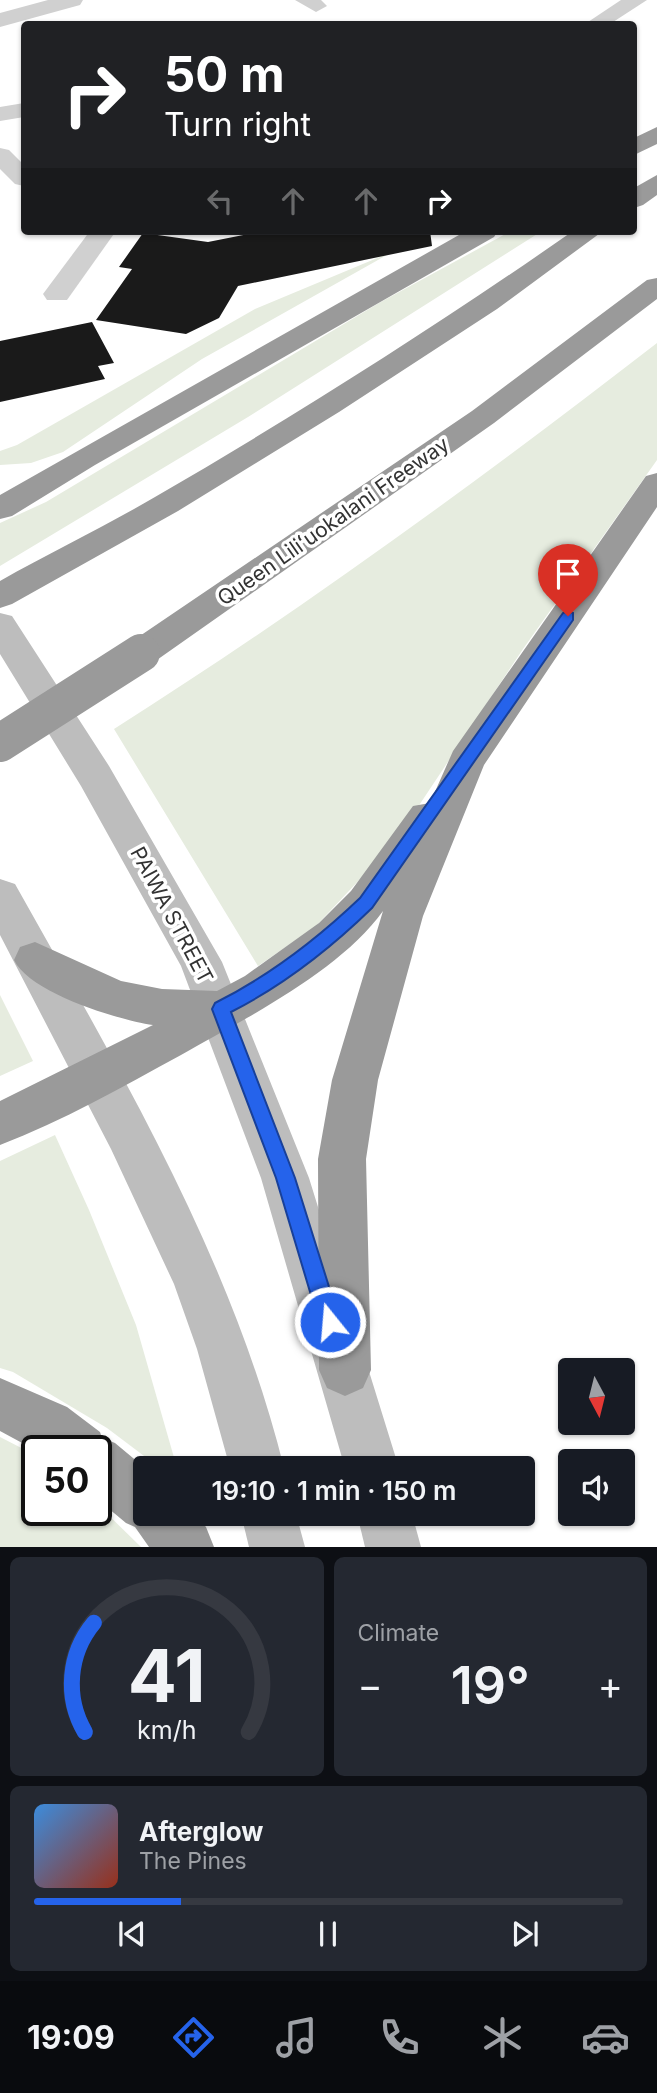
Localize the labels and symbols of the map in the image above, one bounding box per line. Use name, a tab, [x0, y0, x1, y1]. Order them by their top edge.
street label: Queen Liliʻuokalani Freeway	[213, 431, 454, 611]
pin	[538, 544, 598, 616]
street label: PAIWA STREET	[125, 842, 219, 988]
position arrow	[293, 1285, 367, 1359]
north arrow	[558, 1358, 635, 1435]
speed limit sign: 50	[21, 1435, 112, 1526]

